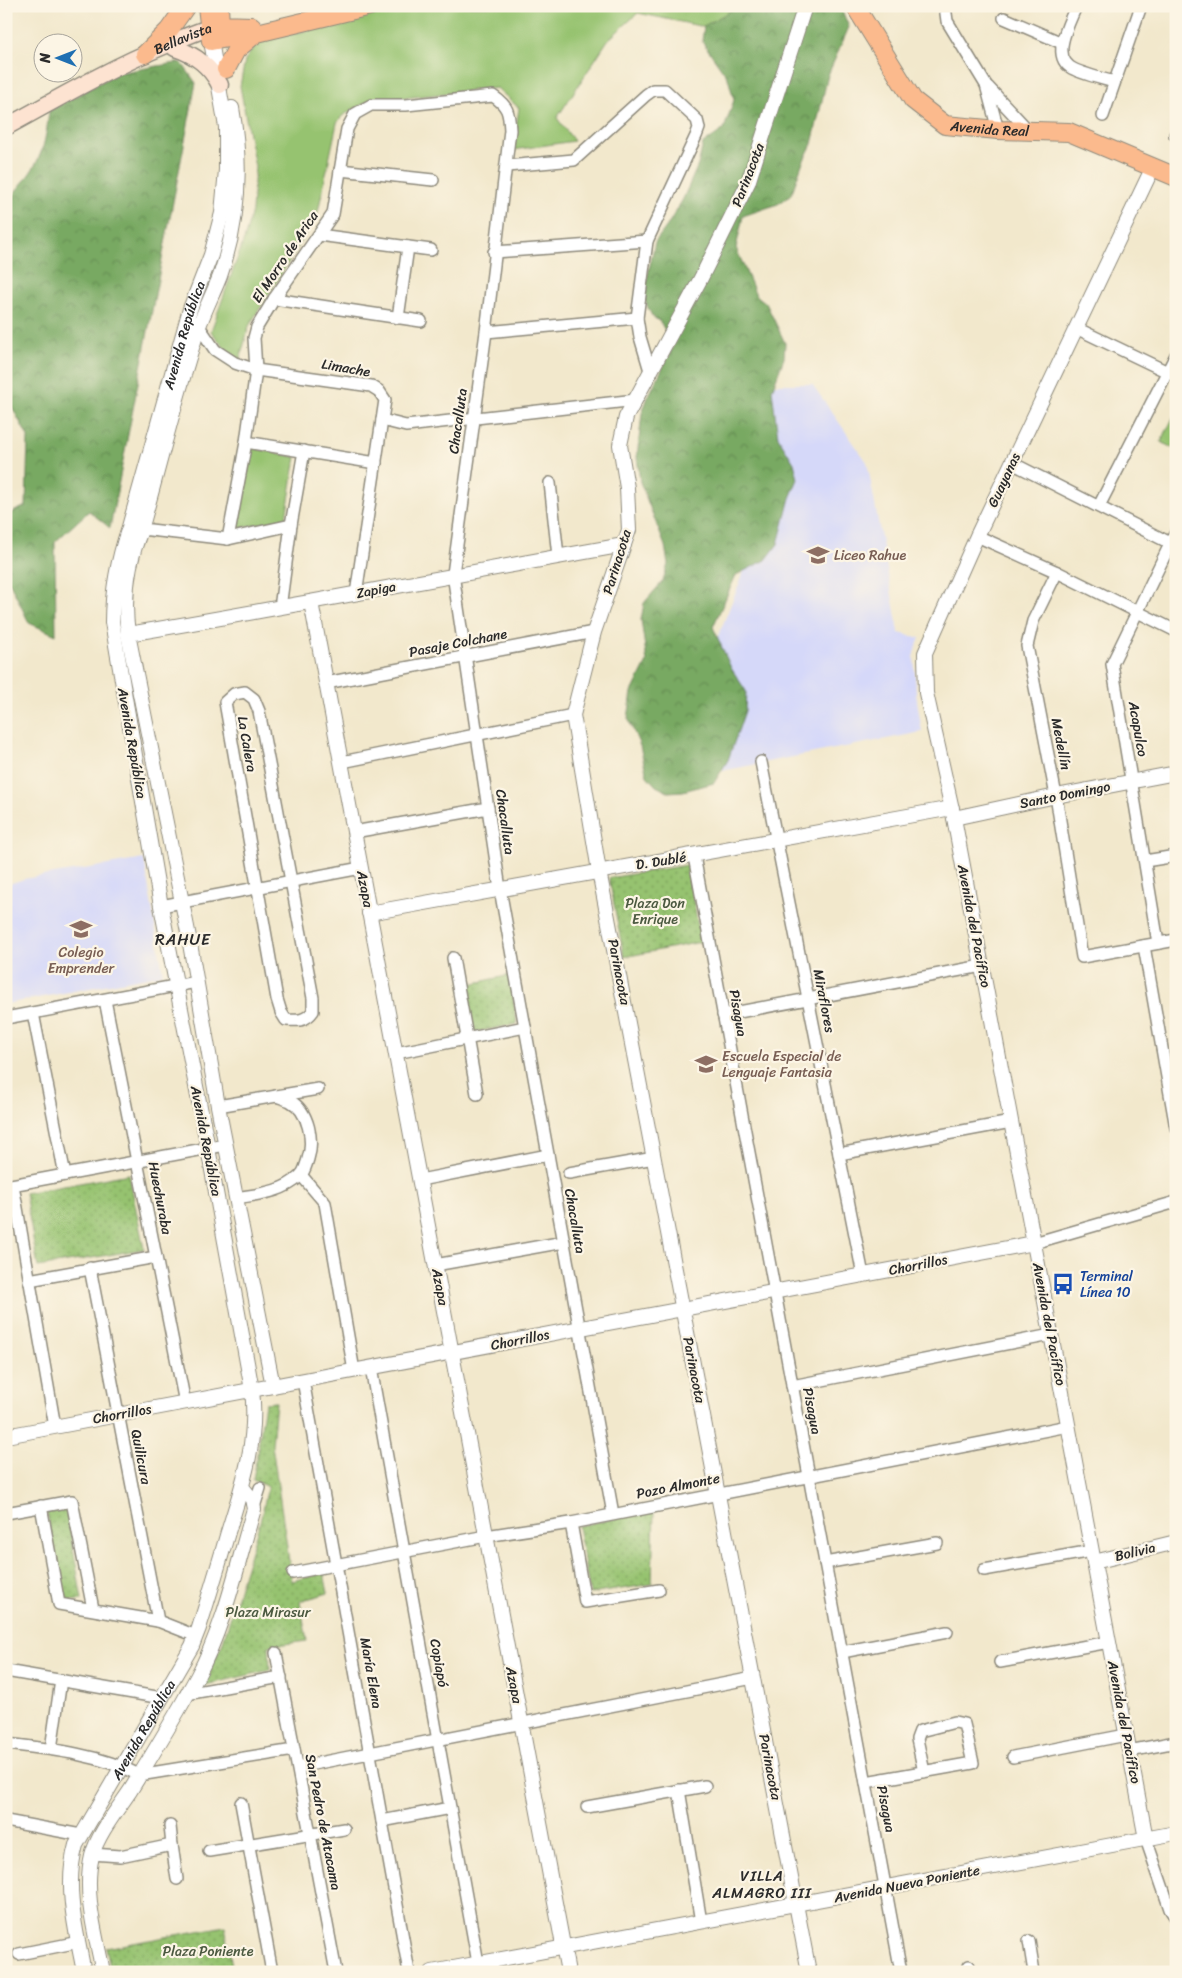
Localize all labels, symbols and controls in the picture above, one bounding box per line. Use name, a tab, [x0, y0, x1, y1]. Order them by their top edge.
street label: Bellavista	[150, 15, 215, 61]
north arrow	[32, 32, 82, 82]
text: N	[33, 53, 58, 64]
street label: Avenida Real	[948, 113, 1031, 143]
street label: Parinacota	[724, 138, 772, 211]
street label: El Morro de Arica	[245, 205, 326, 308]
street label: Avenida República	[155, 277, 212, 393]
street label: Limache	[320, 351, 373, 385]
street label: Chacalluta	[441, 387, 475, 455]
street label: Guayanas	[980, 448, 1028, 512]
street label: Parinacota	[595, 525, 639, 598]
school or university icon: Liceo Rahue	[805, 542, 831, 568]
place label: Liceo Rahue	[834, 543, 906, 568]
street label: Zapiga	[354, 574, 398, 606]
street label: Pasaje Colchane	[407, 621, 509, 665]
street label: Avenida República	[110, 685, 154, 800]
street label: Acapulco	[1121, 698, 1155, 759]
street label: La Calera	[230, 714, 264, 774]
street label: Medellín	[1044, 716, 1078, 773]
street label: Santo Domingo	[1018, 774, 1112, 816]
street label: Chacalluta	[488, 788, 522, 856]
street label: D. Dublé	[634, 845, 688, 877]
street label: Avenida del Pacífico	[950, 861, 998, 990]
street label: Azapa	[349, 867, 381, 911]
park label: Plaza Don Enrique	[625, 891, 685, 932]
school or university icon: Colegio Emprender	[68, 916, 94, 942]
district label: RAHUE	[155, 925, 211, 954]
street label: Parinacota	[600, 937, 638, 1008]
place label: Colegio Emprender	[48, 940, 116, 981]
street label: Miraflores	[806, 967, 843, 1036]
street label: Pisagua	[722, 987, 754, 1039]
place label: Escuela Especial de Lenguaje Fantasia	[722, 1044, 841, 1085]
school or university icon: Escuela Especial de Lenguaje Fantasia	[693, 1051, 719, 1077]
street label: Avenida República	[183, 1083, 229, 1198]
street label: Huechuraba	[141, 1159, 180, 1238]
street label: Chacalluta	[557, 1186, 593, 1256]
street label: Chorrillos	[887, 1247, 950, 1283]
street label: Avenida del Pacífico	[1025, 1259, 1073, 1388]
place label: Terminal Línea 10	[1080, 1264, 1134, 1305]
street label: Azapa	[424, 1265, 456, 1309]
bus stop icon: Terminal Línea 10	[1050, 1271, 1076, 1297]
street label: Chorrillos	[489, 1322, 552, 1358]
street label: Parinacota	[675, 1335, 713, 1406]
street label: Pisagua	[795, 1385, 829, 1437]
street label: Chorrillos	[91, 1397, 154, 1431]
street label: Quilicura	[123, 1427, 159, 1488]
street label: Pozo Almonte	[634, 1466, 722, 1506]
street label: Bolivia	[1112, 1535, 1158, 1569]
park label: Plaza Mirasur	[225, 1600, 312, 1625]
street label: María Elena	[352, 1635, 390, 1711]
street label: Copiapó	[422, 1637, 456, 1690]
street label: Avenida del Pacífico	[1100, 1657, 1148, 1786]
street label: Azapa	[498, 1663, 530, 1707]
street label: Avenida República	[104, 1675, 182, 1785]
street label: Parinacota	[751, 1732, 789, 1803]
street label: San Pedro de Atacama	[298, 1752, 348, 1892]
street label: Pisagua	[869, 1783, 903, 1835]
street label: Avenida Nueva Poniente	[831, 1858, 982, 1911]
district label: VILLA ALMAGRO III	[711, 1863, 812, 1906]
park label: Plaza Poniente	[162, 1939, 254, 1964]

